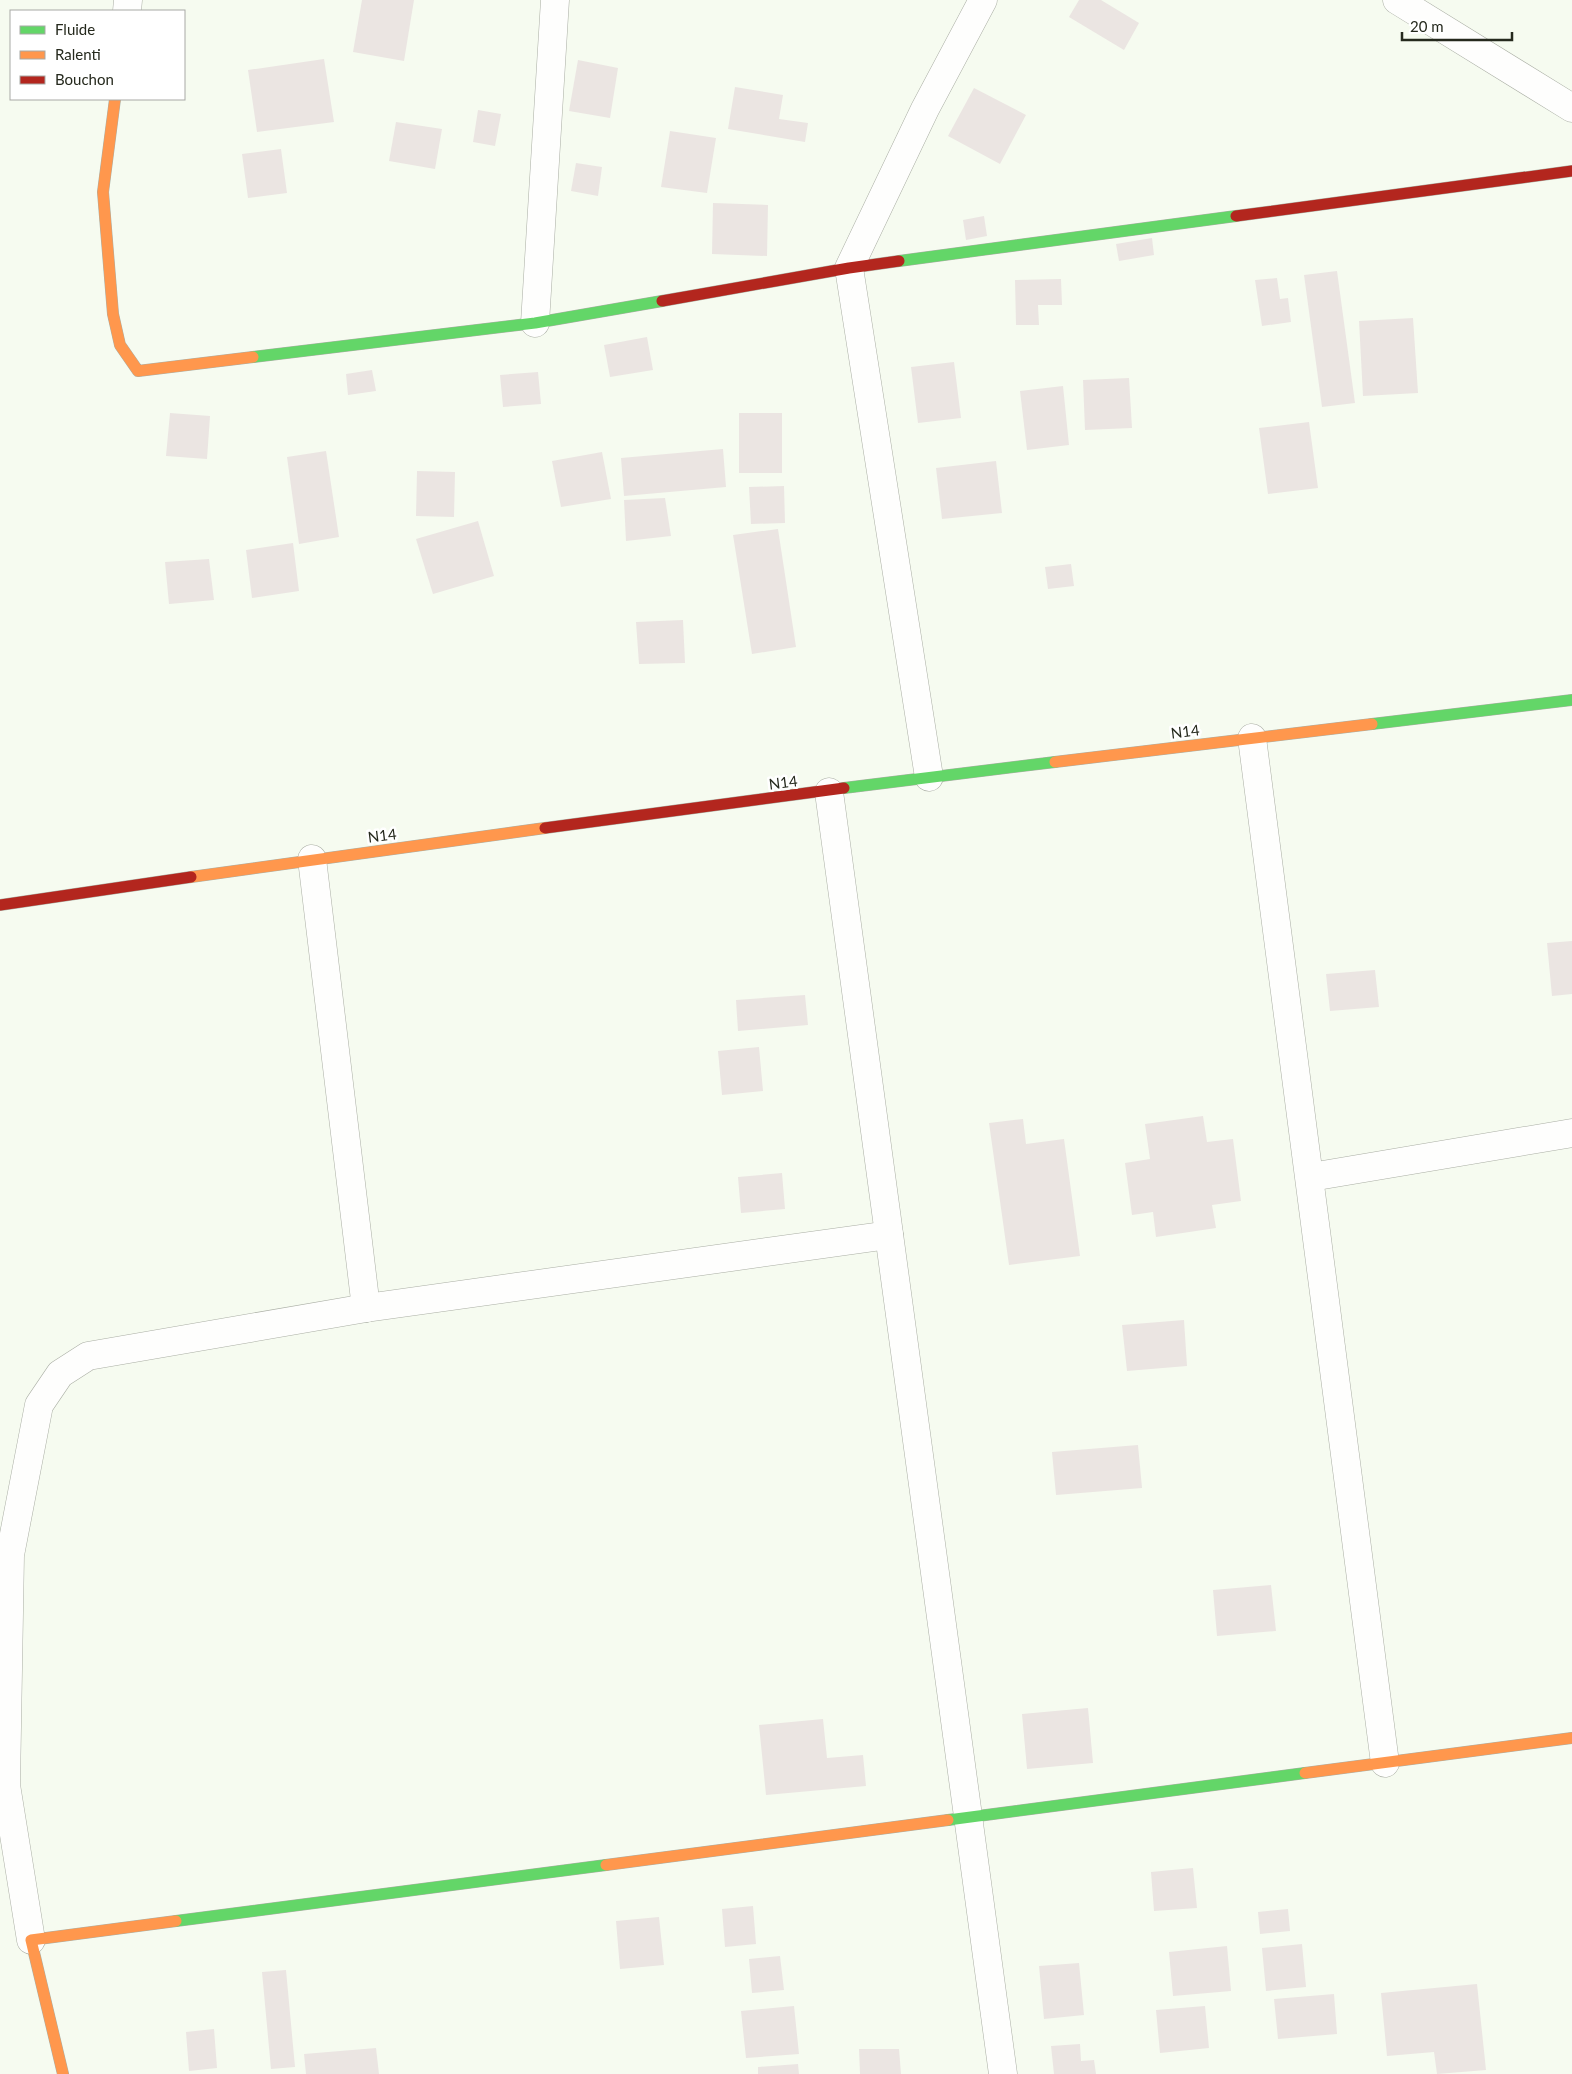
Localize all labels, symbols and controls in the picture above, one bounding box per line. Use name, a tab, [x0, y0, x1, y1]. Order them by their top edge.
legend	[10, 10, 185, 100]
scale bar	[1402, 10, 1512, 42]
text: 20 m	[1410, 17, 1444, 35]
text: Fluide	[55, 20, 95, 38]
text: Ralenti	[55, 45, 101, 63]
text: Bouchon	[55, 70, 114, 88]
street label: N14	[1170, 720, 1201, 742]
street label: N14	[768, 771, 799, 793]
street label: N14	[367, 824, 398, 846]

